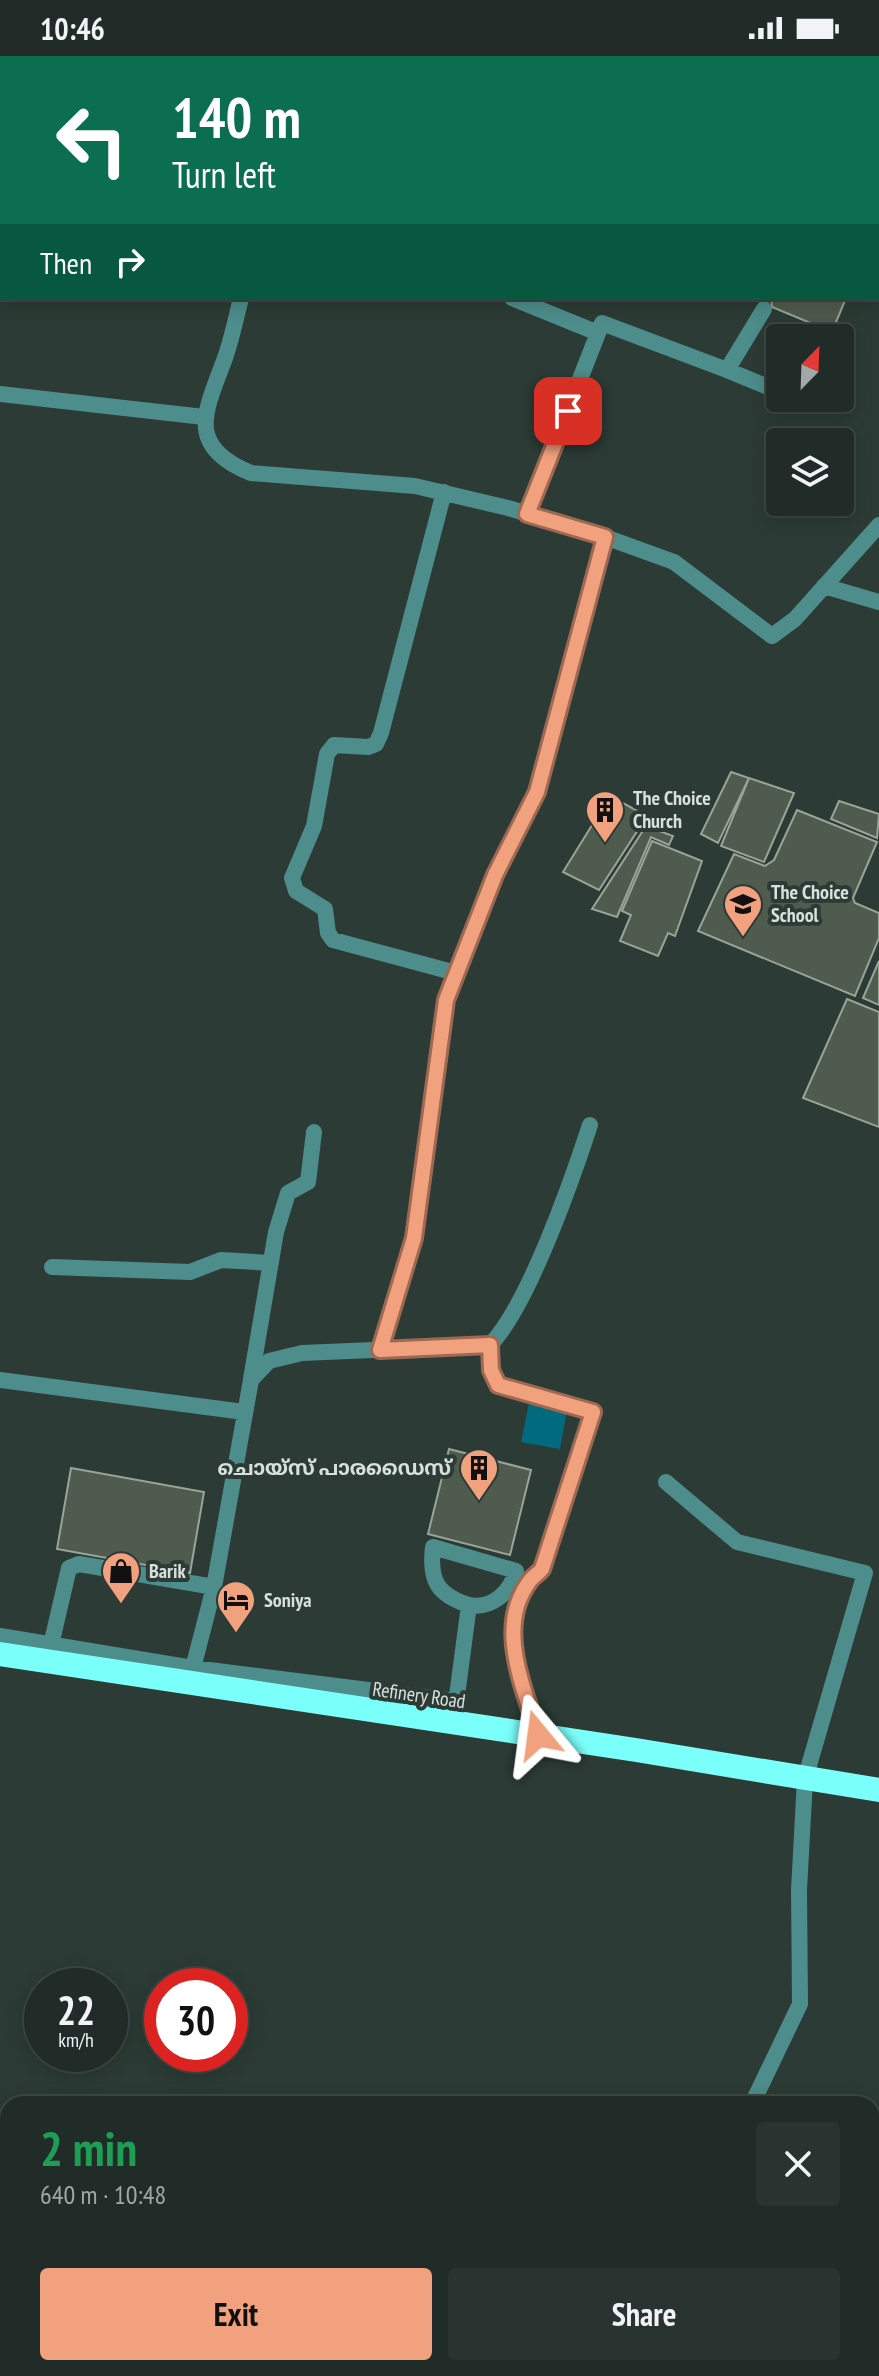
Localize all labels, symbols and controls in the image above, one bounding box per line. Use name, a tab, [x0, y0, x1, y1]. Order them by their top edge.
text: 10:46	[40, 9, 105, 48]
text: 140 m	[172, 81, 301, 153]
icon: left	[40, 88, 144, 192]
text: Turn left	[172, 151, 276, 198]
icon: right	[108, 240, 152, 284]
text: Then	[40, 243, 92, 282]
north arrow	[766, 324, 854, 412]
map controls	[766, 324, 854, 516]
pin	[534, 377, 602, 445]
icon: arrive	[546, 389, 590, 433]
button: layers	[766, 428, 854, 516]
place label: The Choice Church	[633, 785, 711, 834]
building icon: The Choice Church	[584, 789, 626, 844]
place label: The Choice School	[771, 879, 849, 928]
school or university icon: The Choice School	[722, 883, 764, 938]
building icon: ചൊയ്സ് പാരഡൈസ്	[458, 1447, 500, 1502]
place label: ചൊയ്സ് പാരഡൈസ്	[217, 1455, 453, 1481]
shop icon: Barik	[100, 1550, 142, 1605]
place label: Barik	[149, 1558, 186, 1584]
hotel icon: Soniya	[215, 1579, 257, 1634]
place label: Soniya	[264, 1587, 311, 1613]
street label: Refinery Road	[371, 1676, 467, 1714]
position arrow	[496, 1693, 580, 1777]
speed limit sign: 30	[144, 1968, 248, 2072]
text: 22	[57, 1984, 95, 2036]
text: km/h	[58, 2027, 94, 2053]
text: 2 min	[40, 2117, 137, 2179]
button: close	[756, 2122, 840, 2206]
text: 640 m · 10:48	[40, 2178, 166, 2211]
button: Exit	[40, 2268, 432, 2360]
button: Share	[448, 2268, 840, 2360]

